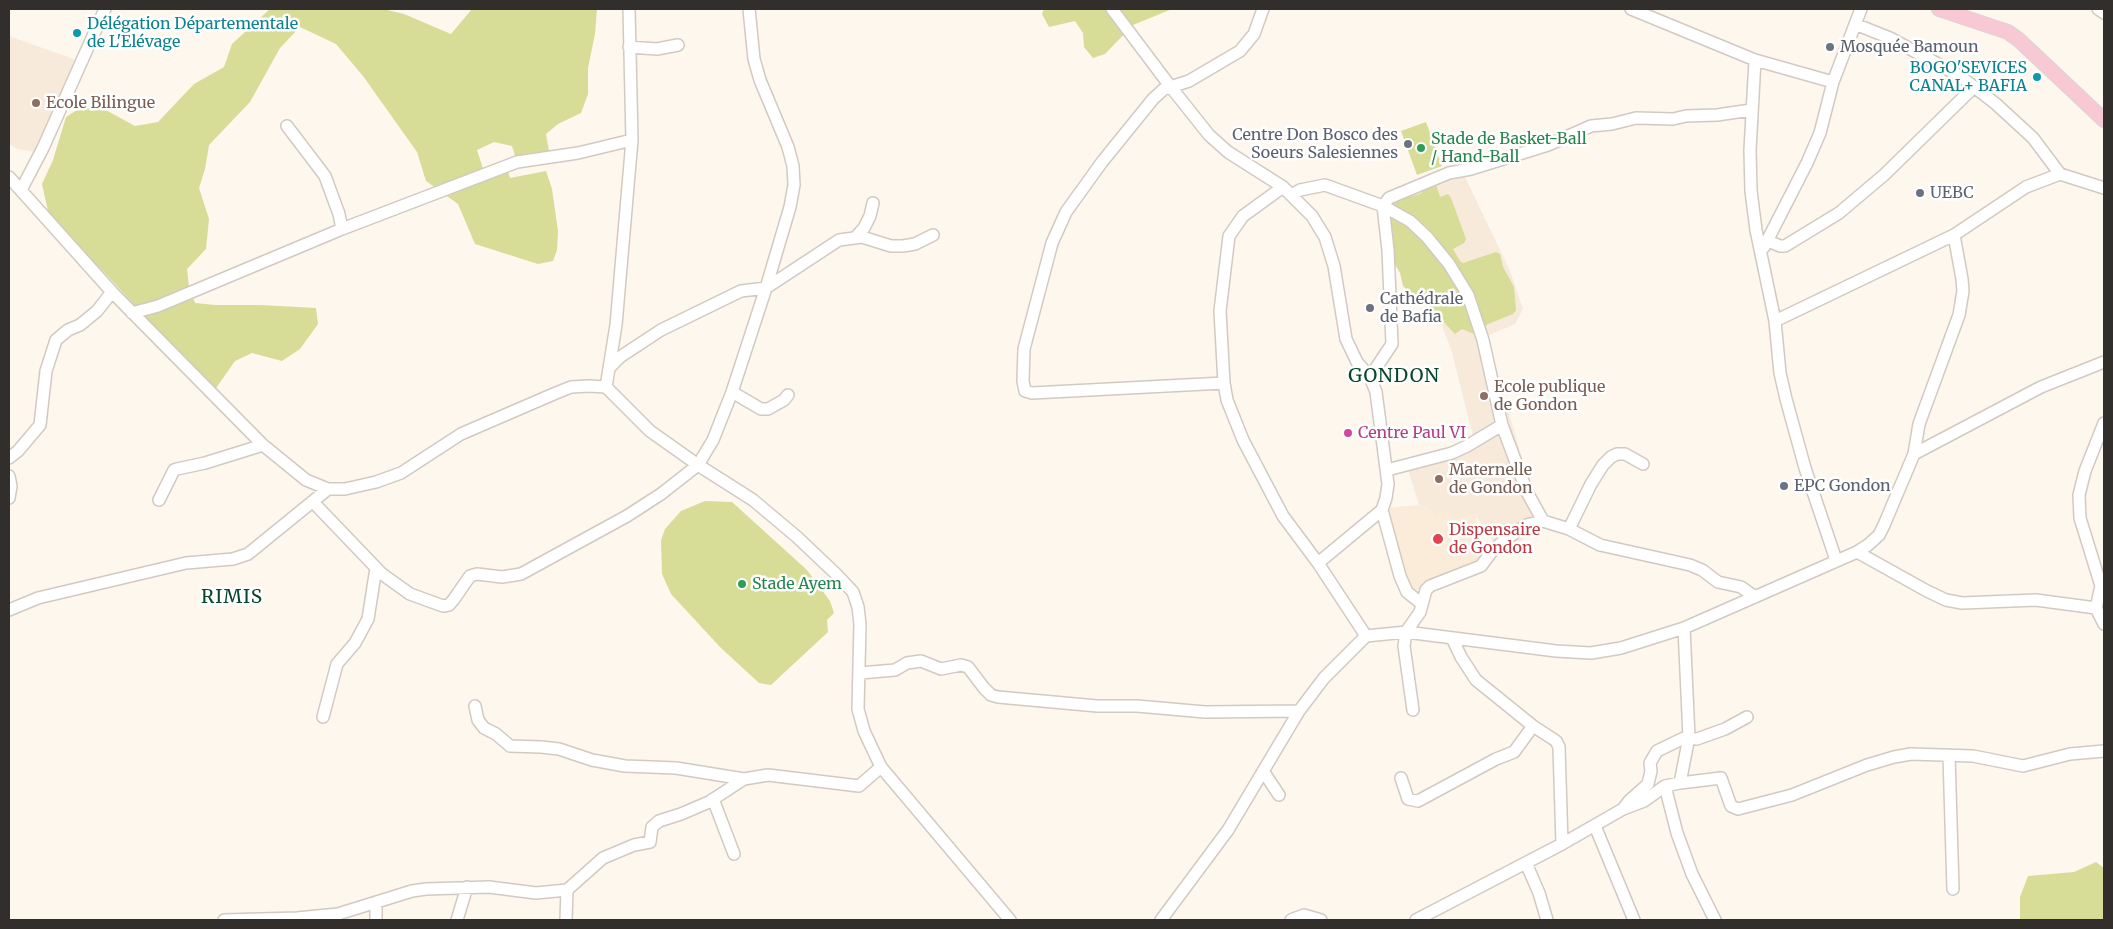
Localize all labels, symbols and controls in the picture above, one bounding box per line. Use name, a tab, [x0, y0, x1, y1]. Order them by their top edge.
place label: Délégation Départementale de L'Elévage	[87, 14, 298, 52]
marker: Délégation Départementale de L'Elévage	[71, 27, 83, 39]
place label: Mosquée Bamoun	[1840, 37, 1979, 57]
marker: Mosquée Bamoun	[1824, 41, 1836, 53]
place label: BOGO'SEVICES CANAL+ BAFIA	[1910, 58, 2027, 96]
marker: BOGO'SEVICES CANAL+ BAFIA	[2031, 71, 2043, 83]
place label: Ecole Bilingue	[46, 93, 155, 113]
marker: Ecole Bilingue	[30, 97, 42, 109]
place label: Centre Don Bosco des Soeurs Salesiennes	[1232, 125, 1398, 163]
place label: Stade de Basket-Ball / Hand-Ball	[1431, 129, 1587, 167]
marker: Centre Don Bosco des Soeurs Salesiennes	[1402, 138, 1414, 150]
marker: Stade de Basket-Ball / Hand-Ball	[1415, 142, 1427, 154]
place label: UEBC	[1930, 183, 1974, 203]
marker: UEBC	[1914, 187, 1926, 199]
place label: Cathédrale de Bafia	[1380, 289, 1463, 327]
marker: Cathédrale de Bafia	[1364, 302, 1376, 314]
district label: GONDON	[1347, 366, 1441, 388]
place label: Ecole publique de Gondon	[1494, 377, 1605, 415]
marker: Ecole publique de Gondon	[1478, 390, 1490, 402]
place label: Centre Paul VI	[1358, 423, 1466, 443]
marker: Centre Paul VI	[1342, 427, 1354, 439]
place label: Maternelle de Gondon	[1449, 460, 1533, 498]
marker: Maternelle de Gondon	[1433, 473, 1445, 485]
place label: EPC Gondon	[1794, 476, 1891, 496]
marker: EPC Gondon	[1778, 480, 1790, 492]
place label: Dispensaire de Gondon	[1449, 520, 1540, 558]
marker: Dispensaire de Gondon	[1431, 532, 1445, 546]
place label: Stade Ayem	[752, 574, 842, 594]
marker: Stade Ayem	[736, 578, 748, 590]
district label: RIMIS	[200, 587, 264, 609]

